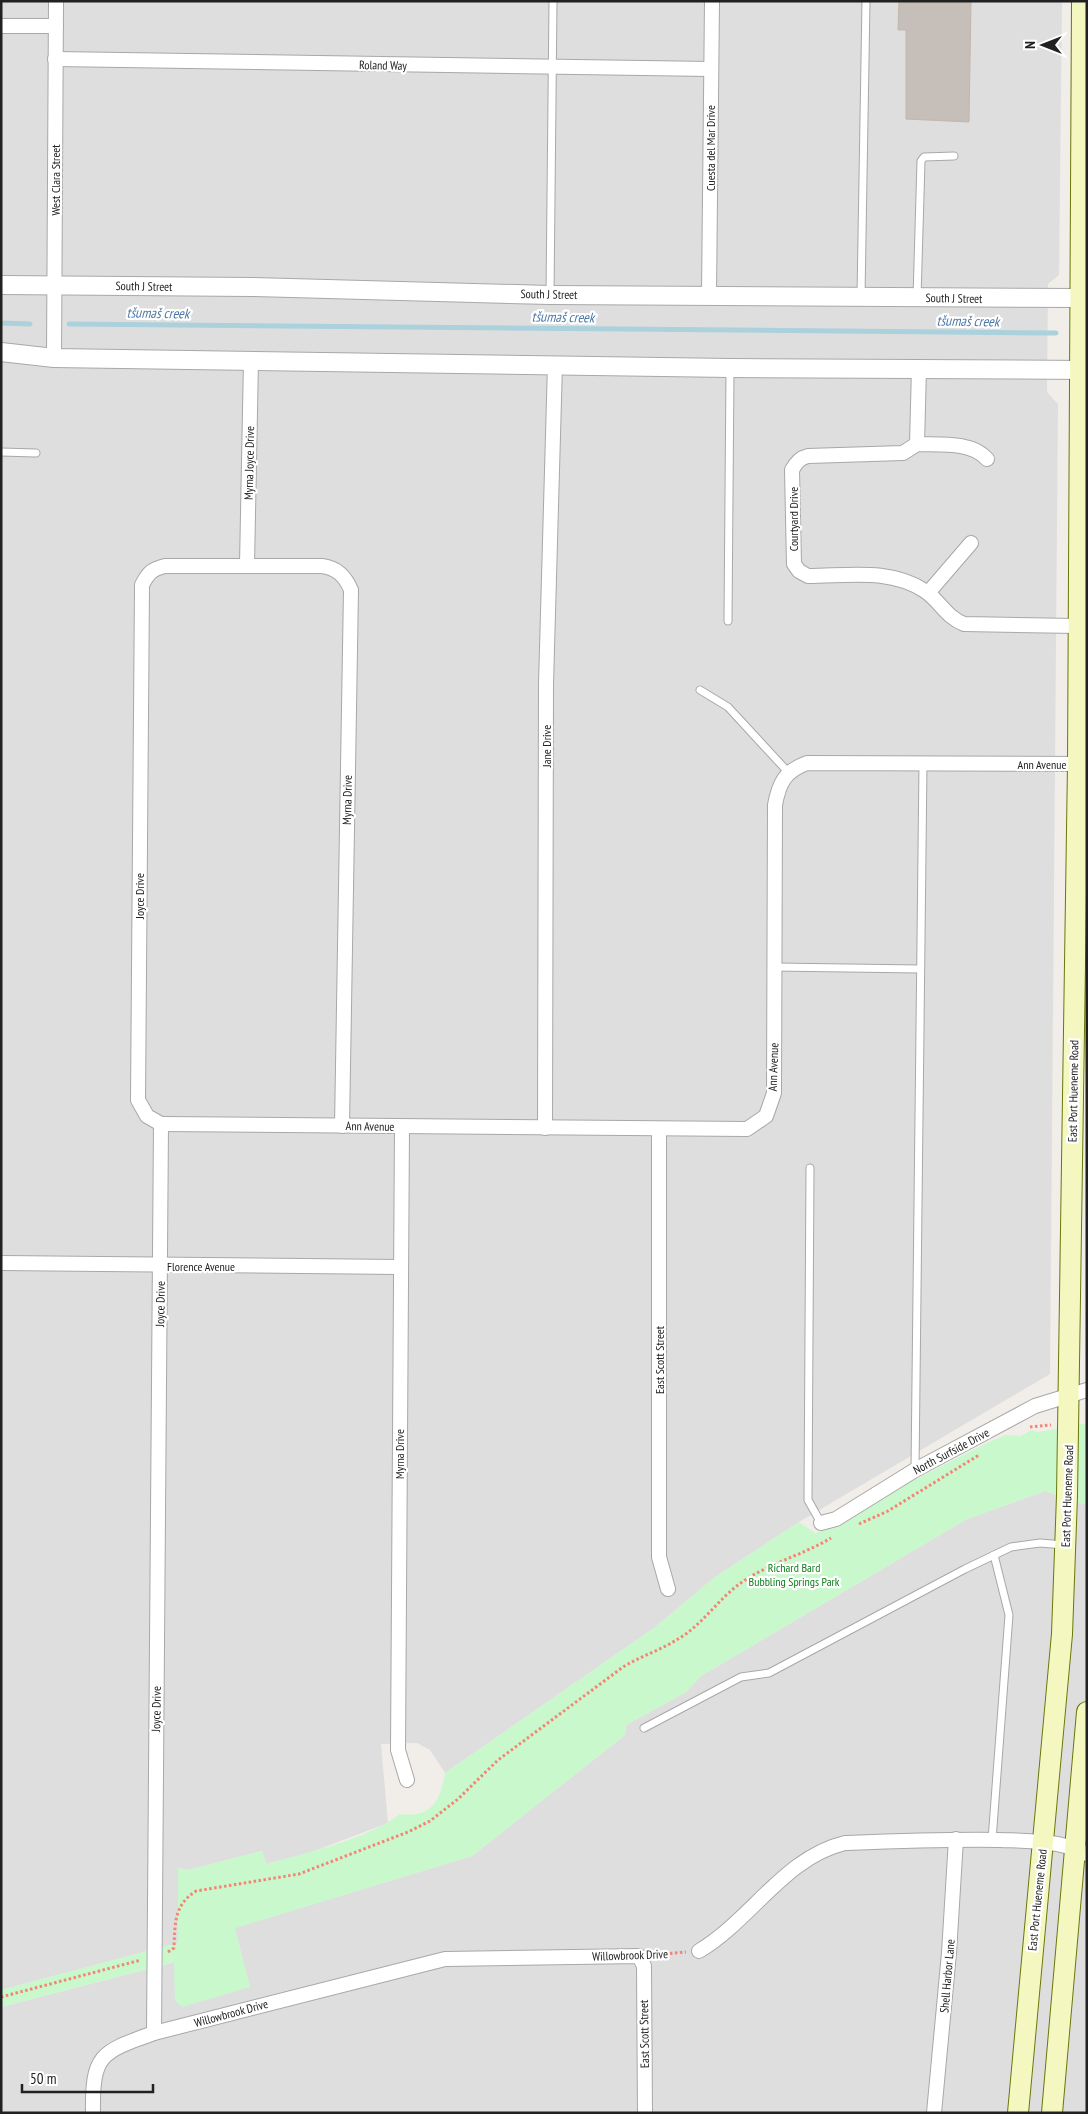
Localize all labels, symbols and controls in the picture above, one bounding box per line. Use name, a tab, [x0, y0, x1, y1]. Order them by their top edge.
north arrow	[1018, 20, 1068, 70]
text: N	[1021, 41, 1039, 49]
street label: Roland Way	[359, 57, 408, 73]
street label: Cuesta del Mar Drive	[703, 105, 718, 191]
street label: West Clara Street	[48, 144, 63, 216]
street label: South J Street	[115, 278, 173, 294]
street label: South J Street	[520, 286, 578, 302]
street label: South J Street	[925, 290, 983, 306]
water label: tšumaš creek	[126, 303, 191, 323]
water label: tšumaš creek	[531, 307, 596, 327]
water label: tšumaš creek	[936, 311, 1001, 331]
street label: Myrna Joyce Drive	[241, 426, 257, 500]
street label: Courtyard Drive	[786, 487, 801, 551]
street label: Jane Drive	[539, 725, 554, 768]
street label: Ann Avenue	[1018, 757, 1066, 772]
street label: Myrna Drive	[339, 775, 355, 825]
street label: Joyce Drive	[132, 873, 147, 920]
street label: East Port Hueneme Road	[1065, 1040, 1081, 1142]
street label: Ann Avenue	[765, 1042, 781, 1092]
street label: Ann Avenue	[345, 1118, 395, 1134]
street label: Florence Avenue	[167, 1259, 235, 1274]
street label: Joyce Drive	[152, 1281, 168, 1328]
street label: East Scott Street	[652, 1325, 667, 1394]
street label: North Surfside Drive	[910, 1425, 992, 1477]
street label: Myrna Drive	[392, 1429, 407, 1479]
street label: East Port Hueneme Road	[1058, 1445, 1076, 1547]
park label: Richard Bard Bubbling Springs Park	[749, 1560, 840, 1589]
street label: Joyce Drive	[148, 1686, 164, 1733]
street label: East Port Hueneme Road	[1024, 1848, 1050, 1952]
street label: Shell Harbor Lane	[936, 1938, 958, 2014]
street label: Willowbrook Drive	[592, 1946, 668, 1964]
street label: Willowbrook Drive	[192, 1996, 270, 2030]
street label: East Scott Street	[636, 1999, 652, 2068]
scale bar	[22, 2062, 154, 2094]
text: 50 m	[30, 2069, 56, 2088]

